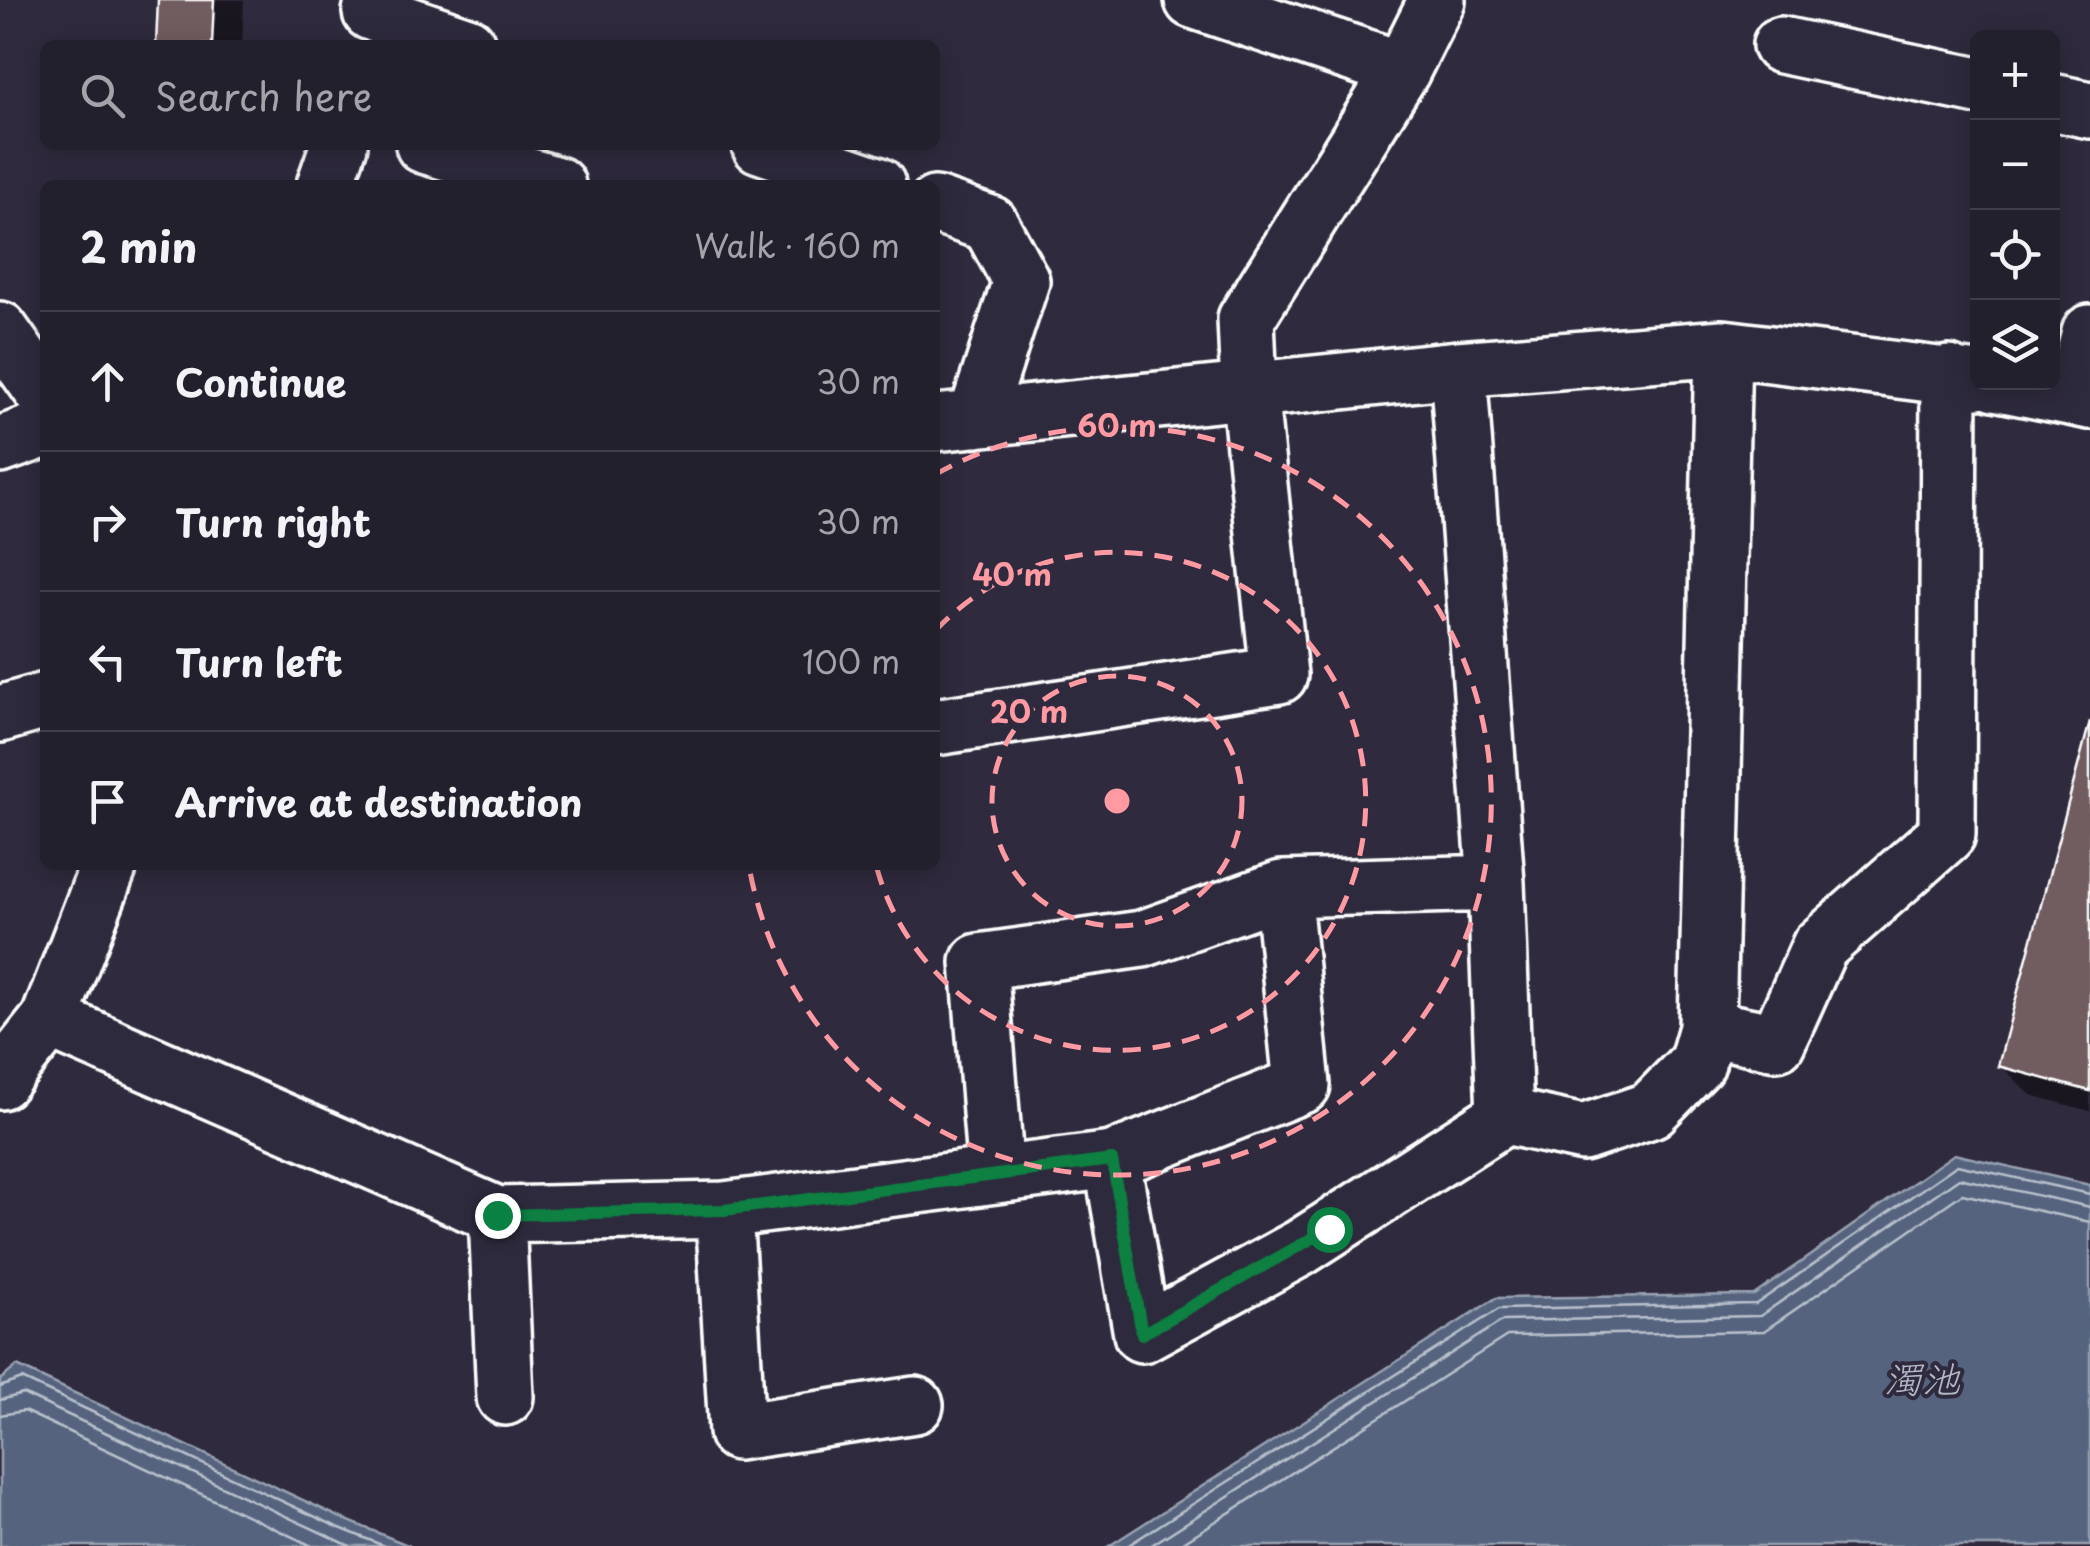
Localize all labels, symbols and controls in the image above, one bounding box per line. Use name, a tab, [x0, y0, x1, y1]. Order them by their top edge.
map controls	[1970, 30, 2060, 390]
button: +	[1970, 30, 2060, 120]
search box	[40, 40, 940, 150]
text: Search here	[155, 67, 372, 124]
icon: search	[75, 68, 130, 123]
button: −	[1970, 120, 2060, 210]
button: locate	[1970, 210, 2060, 300]
text: 2 min	[80, 214, 197, 277]
text: Walk · 160 m	[694, 221, 900, 269]
button: layers	[1970, 300, 2060, 390]
text: Continue	[175, 353, 346, 410]
icon: ahead	[80, 354, 135, 409]
text: 30 m	[816, 357, 900, 405]
text: 60 m	[1077, 402, 1157, 447]
text: Turn right	[175, 493, 371, 550]
icon: right	[80, 494, 135, 549]
text: 30 m	[816, 497, 900, 545]
text: 40 m	[972, 551, 1052, 596]
text: Turn left	[175, 633, 343, 690]
icon: left	[80, 634, 135, 689]
text: 100 m	[802, 637, 900, 685]
text: 20 m	[990, 688, 1068, 733]
text: Arrive at destination	[175, 773, 583, 830]
icon: arrive	[80, 774, 135, 829]
centre of rings	[1099, 783, 1135, 819]
route end	[475, 1193, 521, 1239]
route start	[1307, 1207, 1353, 1253]
water label: 濁池	[1884, 1349, 1961, 1406]

